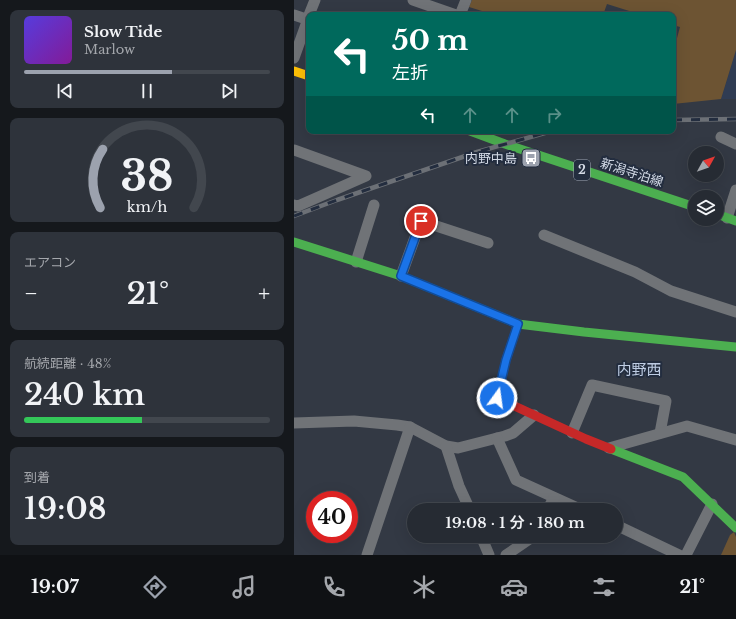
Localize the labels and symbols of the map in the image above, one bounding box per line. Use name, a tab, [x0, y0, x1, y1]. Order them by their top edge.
north arrow	[688, 146, 724, 182]
bus stop icon: 内野中島	[520, 147, 542, 169]
place label: 内野中島	[465, 150, 517, 167]
street label: 新潟寺泊線	[598, 154, 665, 191]
road number: 2	[574, 160, 590, 180]
pin	[404, 204, 438, 238]
district label: 内野西	[616, 360, 662, 379]
position arrow	[476, 377, 518, 419]
speed limit sign: 40	[306, 491, 358, 543]

